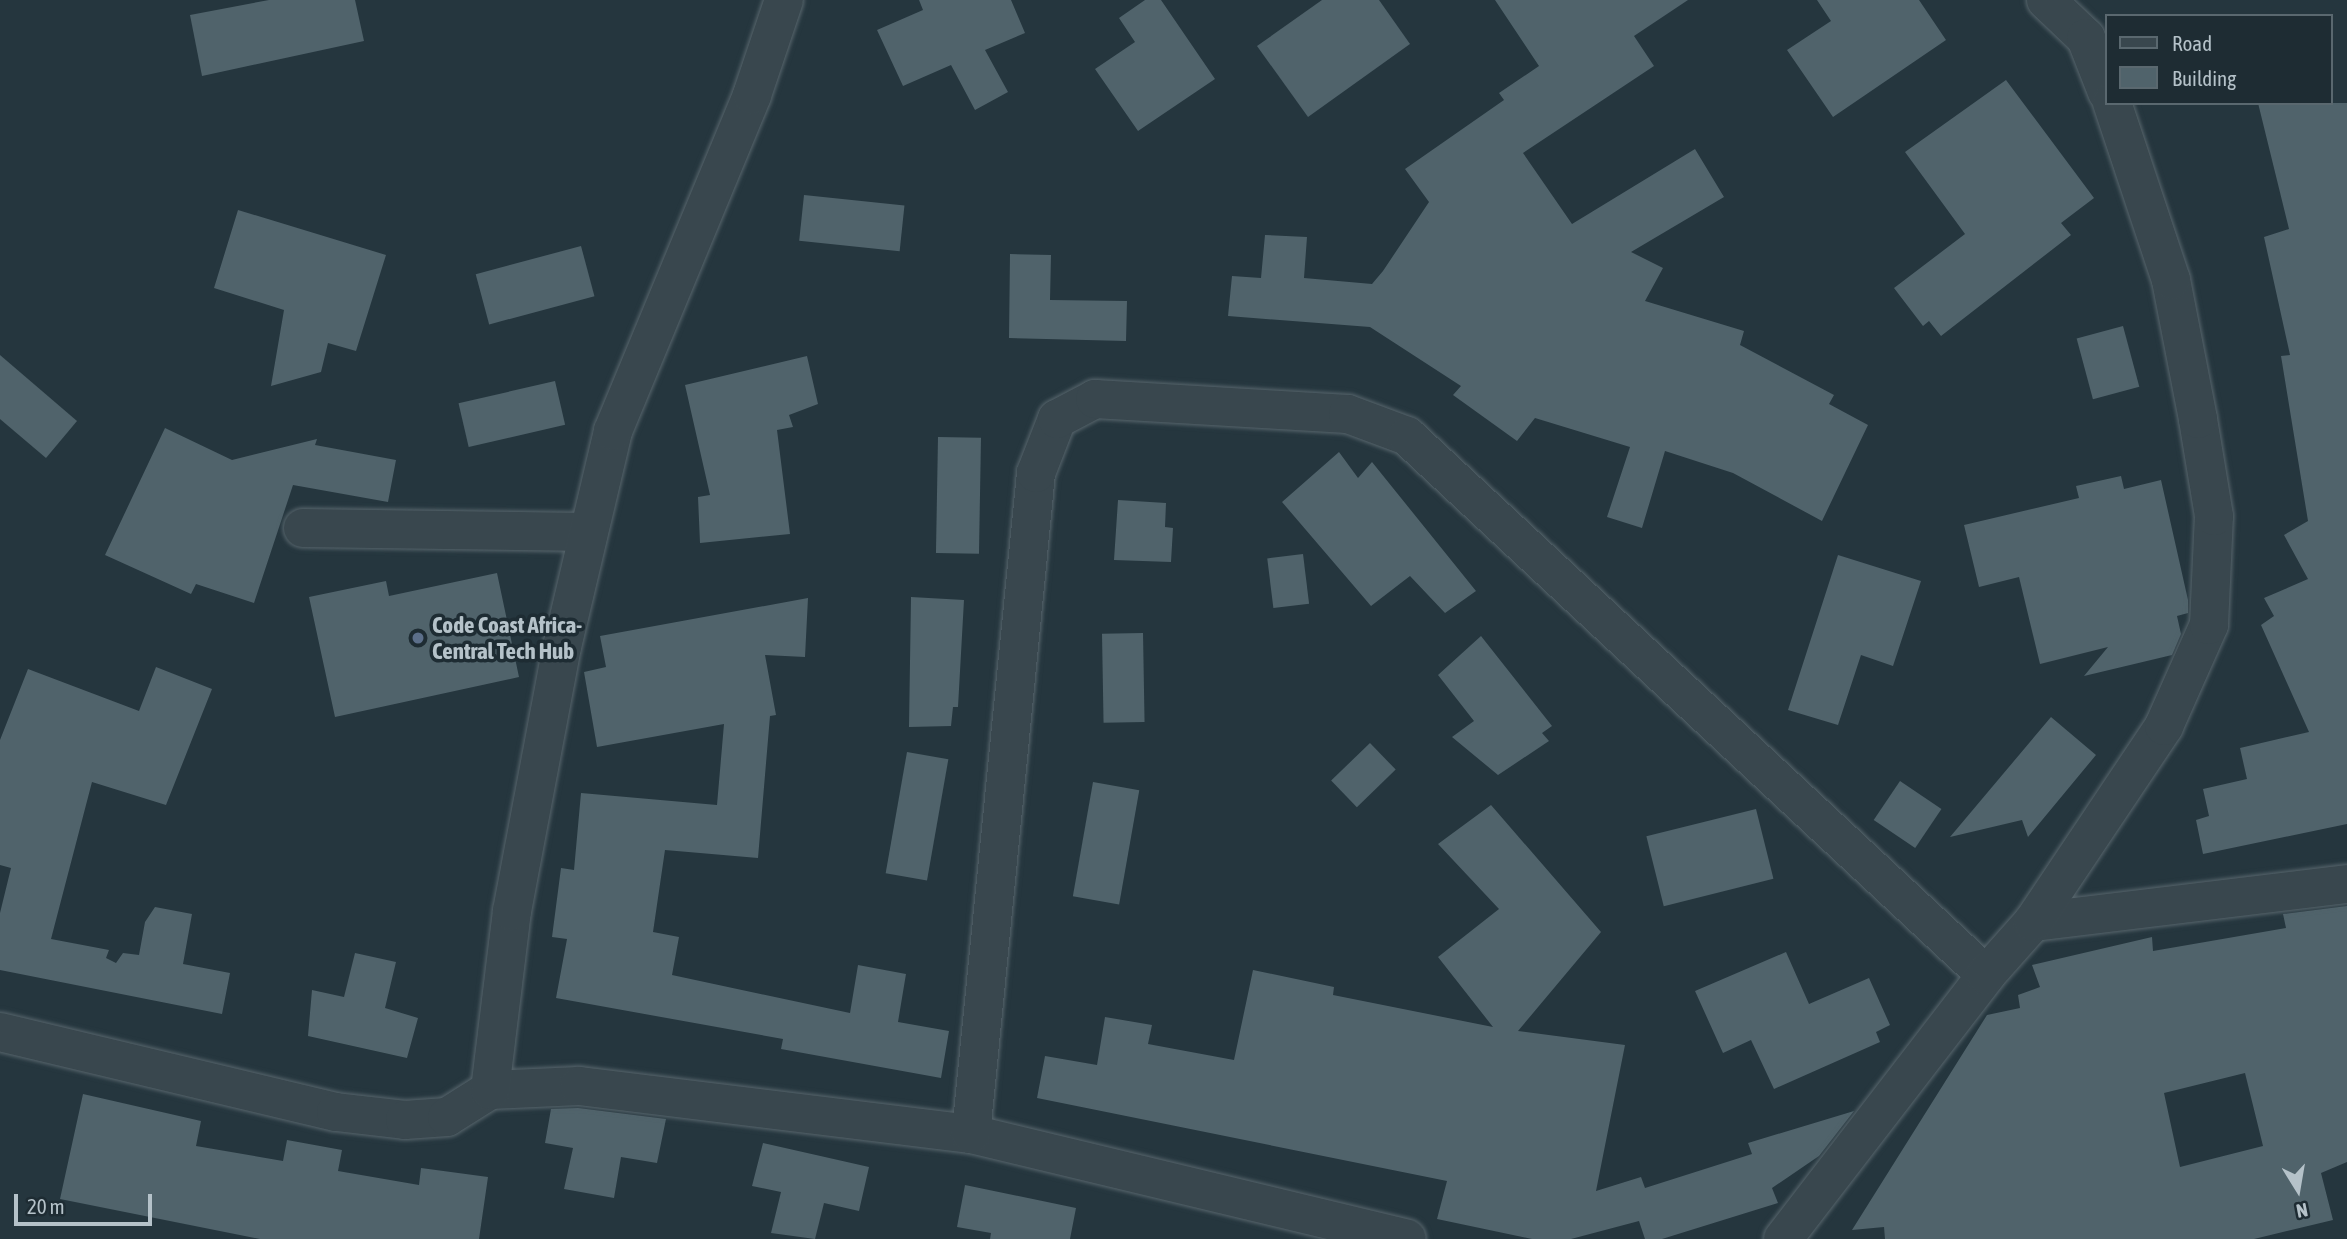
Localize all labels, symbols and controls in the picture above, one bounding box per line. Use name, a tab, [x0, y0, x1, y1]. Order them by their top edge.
legend	[2106, 14, 2333, 105]
text: Road	[2172, 31, 2212, 55]
text: Building	[2172, 66, 2236, 90]
place label: Code Coast Africa- Central Tech Hub	[432, 611, 582, 665]
marker: Code Coast Africa- Central Tech Hub	[410, 630, 426, 646]
north arrow	[2263, 1155, 2333, 1225]
scale bar	[18, 1180, 156, 1224]
text: 20 m	[27, 1194, 65, 1218]
text: N	[2294, 1199, 2310, 1222]

